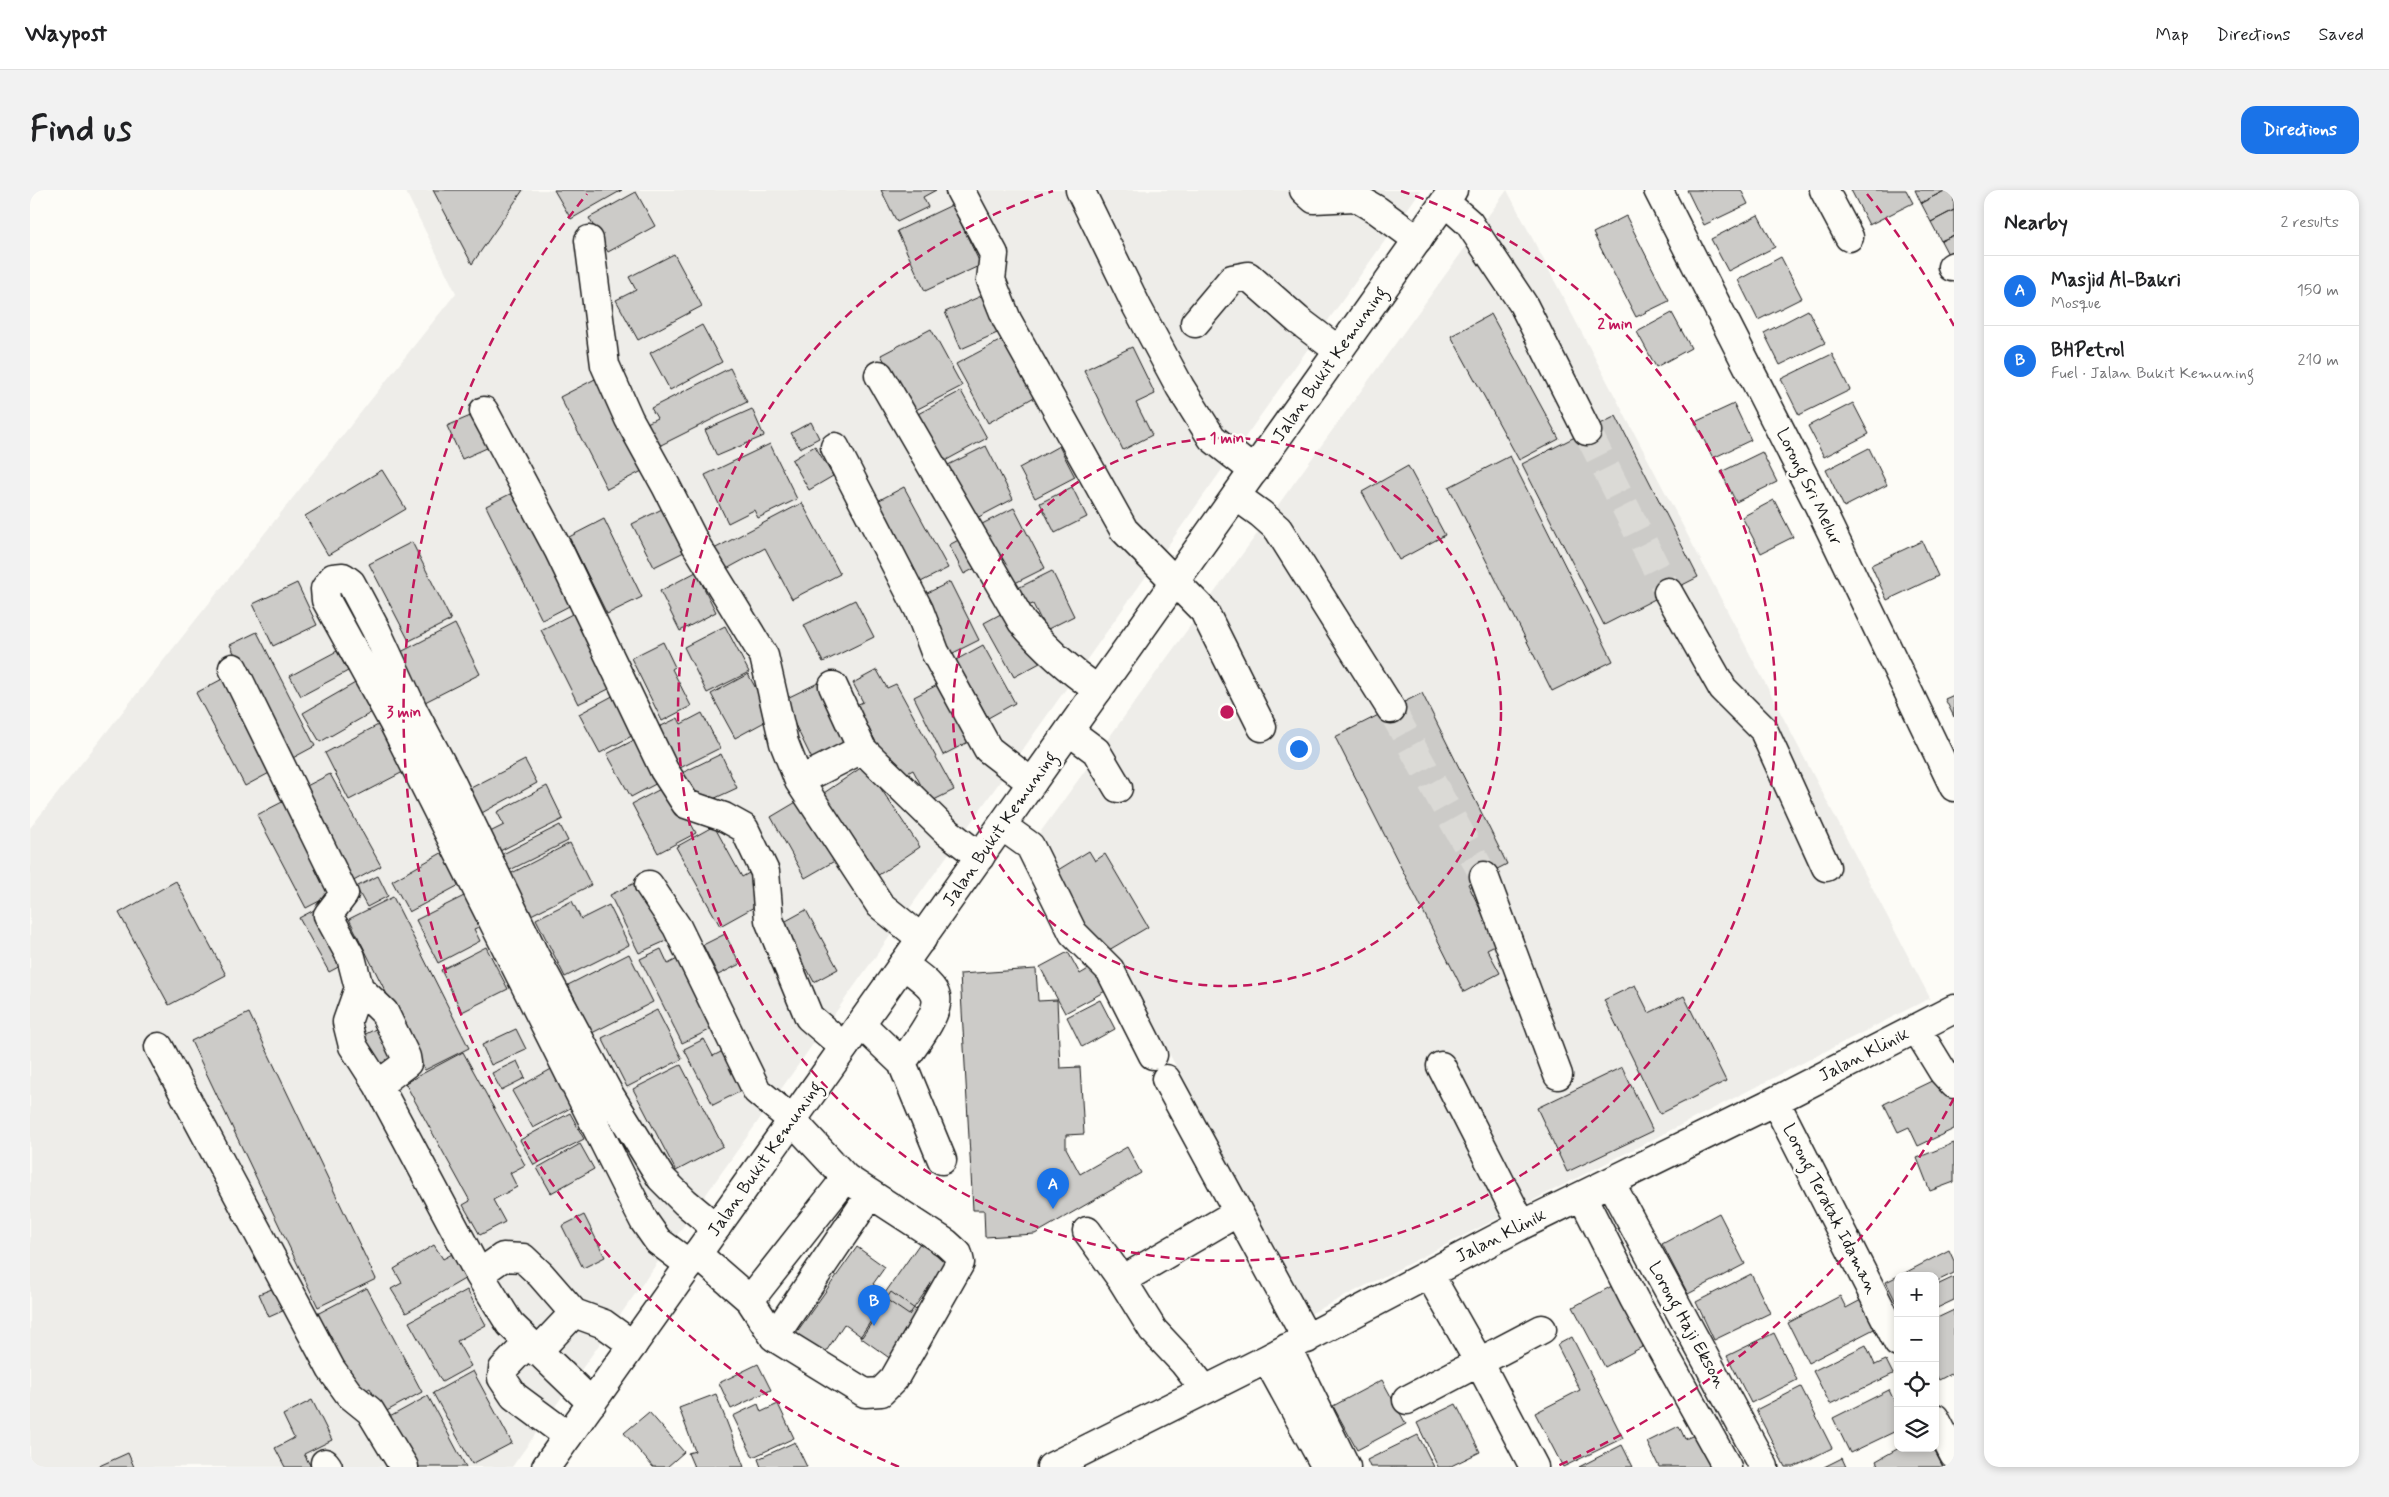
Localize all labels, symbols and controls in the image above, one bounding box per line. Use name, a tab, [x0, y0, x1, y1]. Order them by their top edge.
text: Waypost	[25, 19, 107, 50]
text: Map	[2156, 23, 2189, 47]
text: Directions	[2217, 23, 2291, 47]
text: Saved	[2319, 23, 2364, 47]
button: Directions	[2241, 106, 2359, 154]
text: Find us	[30, 107, 132, 153]
text: Nearby	[2004, 209, 2068, 237]
text: 2 results	[2281, 212, 2339, 233]
text: Masjid Al-Bakri	[2051, 268, 2181, 293]
text: A	[2015, 280, 2025, 301]
text: 150 m	[2297, 280, 2339, 301]
street label: Jalan Bukit Kemuning	[1267, 282, 1394, 448]
text: Mosque	[2051, 293, 2101, 314]
text: 2 min	[1597, 315, 1633, 335]
text: BHPetrol	[2051, 338, 2125, 363]
text: B	[2015, 350, 2025, 371]
text: 210 m	[2298, 350, 2339, 371]
text: Fuel · Jalan Bukit Kemuning	[2051, 363, 2254, 384]
street label: Lorong Sri Melur	[1768, 424, 1848, 551]
text: 1 min	[1210, 429, 1244, 449]
text: 3 min	[387, 703, 421, 723]
centre of rings	[1218, 703, 1236, 721]
your location	[1286, 736, 1312, 762]
street label: Jalan Bukit Kemuning	[937, 747, 1064, 913]
street label: Jalan Klinik	[1815, 1022, 1913, 1088]
street label: Jalan Bukit Kemuning	[702, 1077, 829, 1243]
street label: Lorong Teratak Idaman	[1775, 1120, 1883, 1299]
pin: A	[1037, 1168, 1069, 1209]
street label: Jalan Klinik	[1452, 1203, 1550, 1269]
street label: Lorong Haji Ekson	[1641, 1258, 1732, 1393]
map controls	[1894, 1272, 1939, 1452]
button: +	[1894, 1272, 1939, 1317]
pin: B	[858, 1285, 890, 1326]
button: −	[1894, 1317, 1939, 1362]
button: locate	[1894, 1362, 1939, 1407]
button: layers	[1894, 1407, 1939, 1452]

